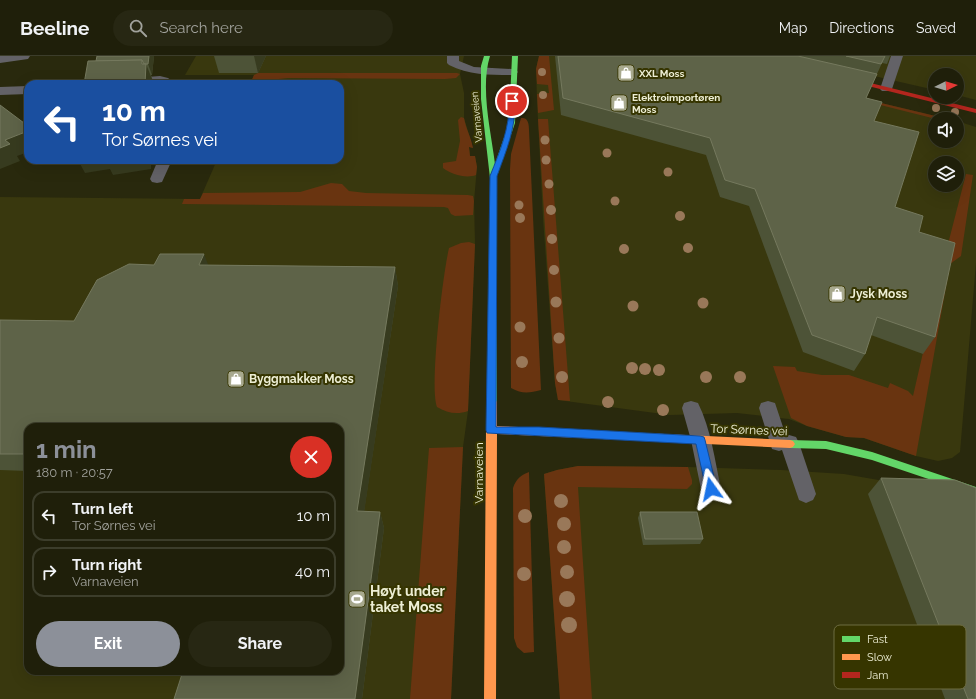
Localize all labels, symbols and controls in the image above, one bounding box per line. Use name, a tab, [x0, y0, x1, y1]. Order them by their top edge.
search box	[113, 10, 393, 46]
text: Beeline	[20, 17, 89, 39]
icon: search	[127, 17, 149, 39]
text: Search here	[159, 19, 243, 37]
text: Map	[779, 20, 807, 36]
text: Directions	[829, 20, 894, 36]
text: Saved	[916, 20, 956, 36]
shop icon: XXL Moss	[616, 63, 636, 83]
place label: XXL Moss	[638, 68, 684, 79]
north arrow	[928, 68, 964, 104]
map controls	[928, 68, 964, 192]
pin	[495, 84, 529, 118]
icon: arrive	[501, 90, 523, 112]
street label: Varnaveien	[469, 91, 484, 143]
place label: Elektroimportøren Moss	[632, 92, 720, 115]
shop icon: Elektroimportøren Moss	[609, 93, 629, 113]
text: 10 m	[102, 95, 166, 128]
icon: left	[36, 96, 88, 148]
button: sound	[928, 112, 964, 148]
text: Tor Sørnes vei	[102, 129, 218, 150]
button: layers	[928, 156, 964, 192]
shop icon: Jysk Moss	[827, 284, 847, 304]
place label: Jysk Moss	[850, 287, 907, 301]
shop icon: Byggmakker Moss	[226, 369, 246, 389]
place label: Byggmakker Moss	[249, 372, 354, 386]
street label: Tor Sørnes vei	[710, 422, 788, 438]
text: 1 min	[36, 435, 97, 464]
button: close	[290, 436, 332, 478]
street label: Varnaveien	[472, 442, 486, 504]
text: 180 m · 20:57	[36, 465, 113, 480]
position arrow	[690, 468, 732, 510]
text: Turn left	[72, 500, 133, 518]
icon: left	[38, 505, 60, 527]
text: 10 m	[297, 507, 330, 525]
text: Tor Sørnes vei	[72, 518, 156, 533]
text: Turn right	[72, 556, 142, 574]
icon: right	[38, 561, 60, 583]
text: 40 m	[295, 563, 330, 581]
text: Varnaveien	[72, 574, 139, 589]
place label: Høyt under taket Moss	[370, 583, 446, 615]
sports icon: Høyt under taket Moss	[347, 589, 367, 609]
button: Exit	[36, 621, 180, 667]
button: Share	[188, 621, 332, 667]
legend	[834, 625, 966, 689]
text: Fast	[867, 633, 888, 646]
text: Slow	[867, 651, 892, 664]
text: Jam	[867, 669, 888, 682]

